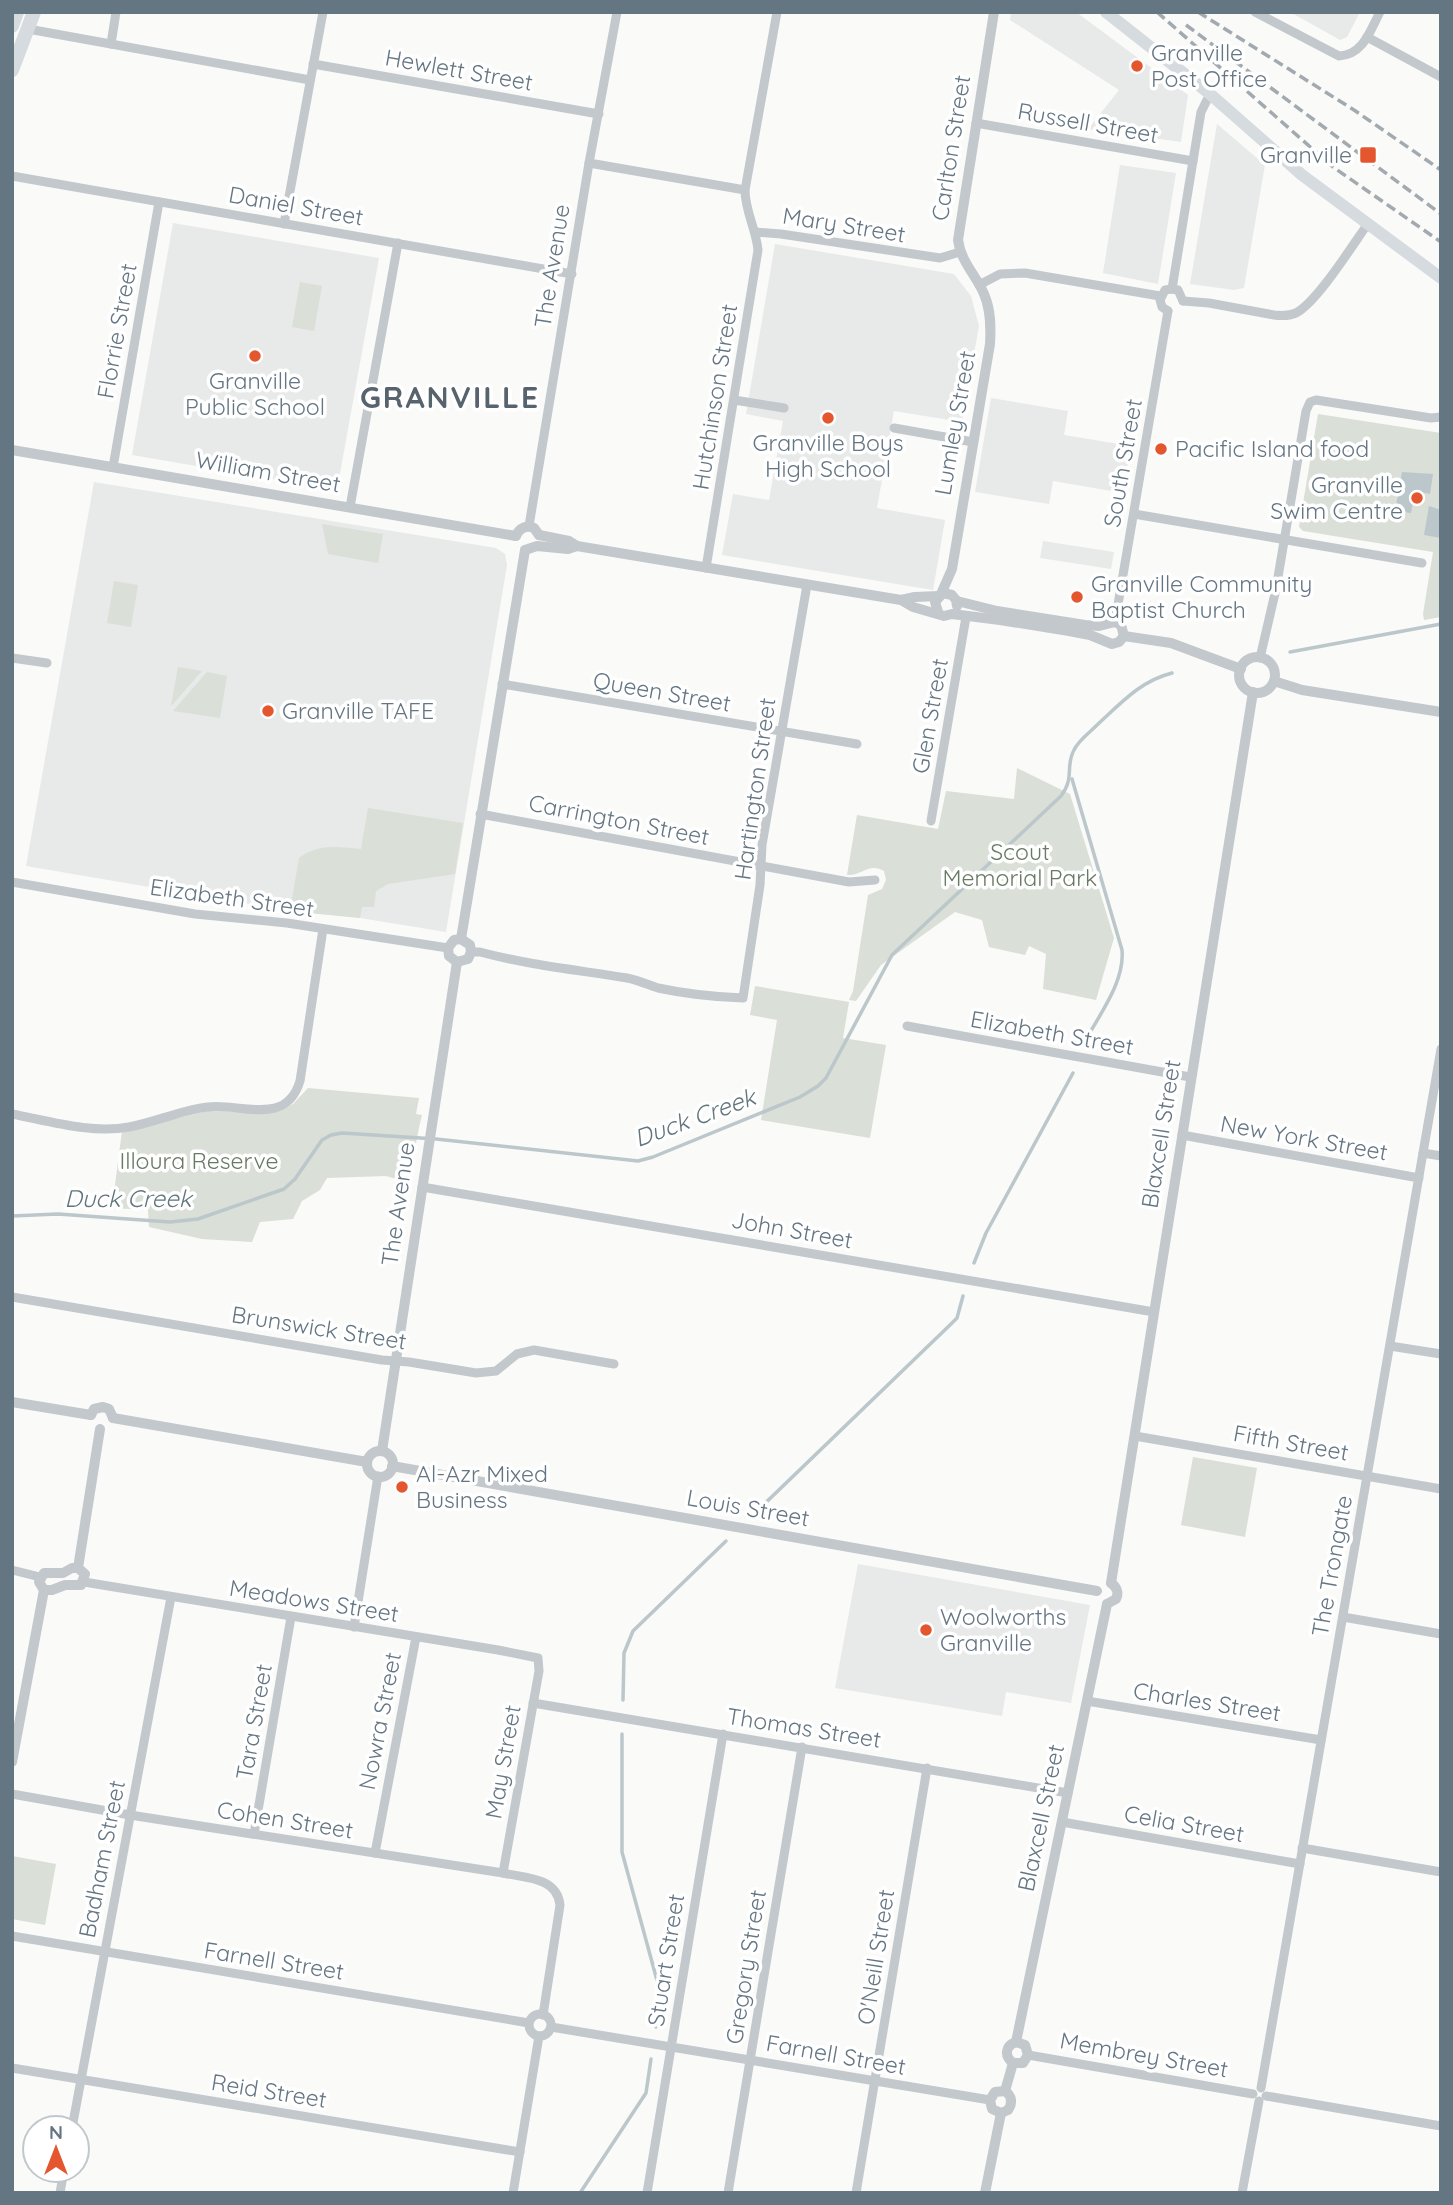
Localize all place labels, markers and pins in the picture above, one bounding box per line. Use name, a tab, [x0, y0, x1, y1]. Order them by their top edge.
place label: Granville Post Office	[1151, 38, 1267, 93]
marker: Granville Post Office	[1129, 58, 1145, 74]
place label: Granville	[1260, 140, 1352, 169]
marker: Granville	[1358, 145, 1378, 165]
marker: Granville Public School	[247, 348, 263, 364]
place label: Granville Public School	[185, 366, 325, 421]
marker: Granville Boys High School	[820, 410, 836, 426]
place label: Granville Boys High School	[753, 428, 903, 483]
place label: Pacific Island food	[1175, 434, 1369, 463]
marker: Pacific Island food	[1153, 441, 1169, 457]
place label: Granville Swim Centre	[1270, 470, 1403, 525]
marker: Granville Swim Centre	[1409, 490, 1425, 506]
place label: Granville Community Baptist Church	[1091, 569, 1312, 624]
marker: Granville Community Baptist Church	[1069, 589, 1085, 605]
place label: Granville TAFE	[282, 696, 434, 725]
marker: Granville TAFE	[260, 703, 276, 719]
place label: Al-Azr Mixed Business	[416, 1459, 548, 1514]
marker: Al-Azr Mixed Business	[394, 1479, 410, 1495]
place label: Woolworths Granville	[940, 1602, 1066, 1657]
marker: Woolworths Granville	[918, 1622, 934, 1638]

